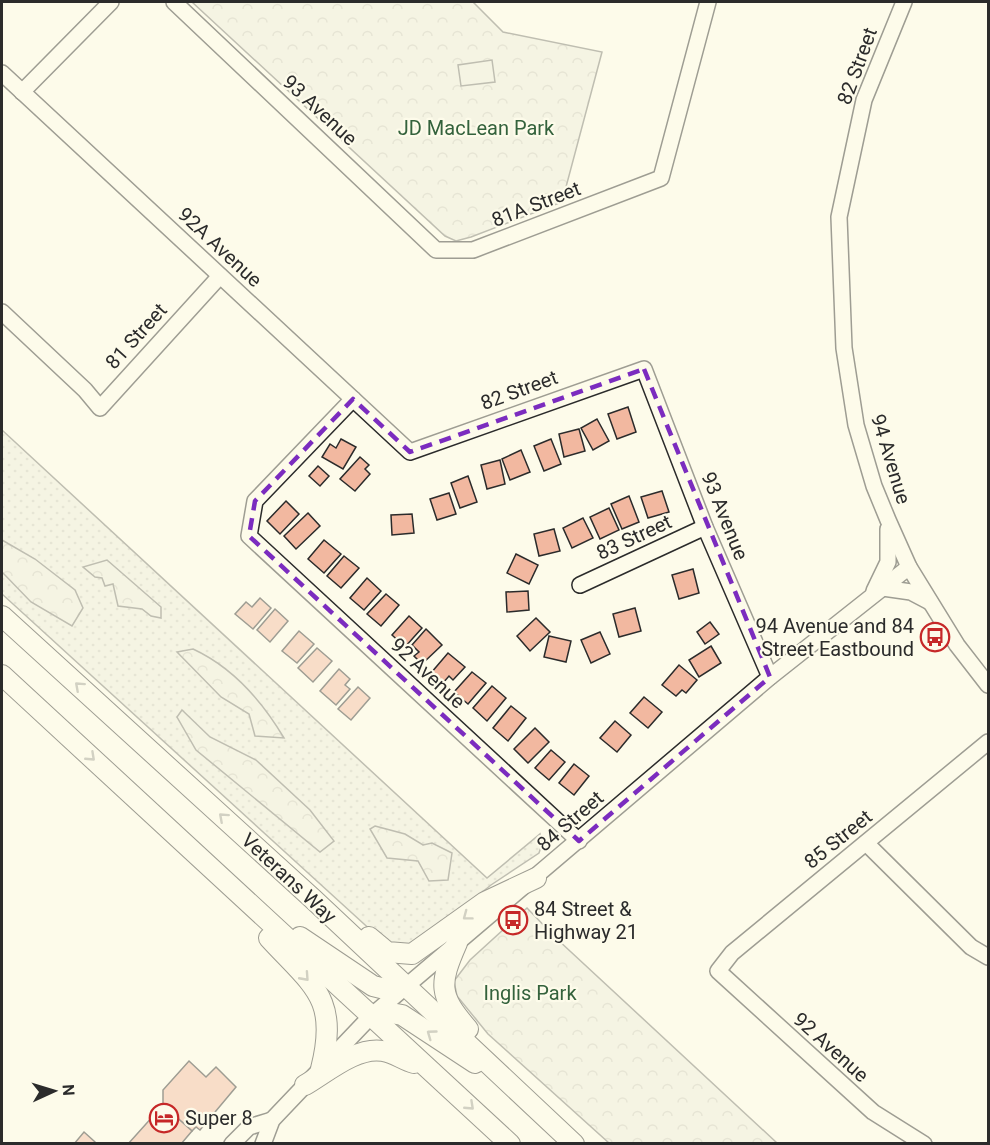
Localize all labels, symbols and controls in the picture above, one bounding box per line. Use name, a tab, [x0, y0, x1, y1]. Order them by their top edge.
street label: 82 Street	[832, 24, 882, 108]
street label: 93 Avenue	[278, 70, 362, 150]
park label: JD MacLean Park	[398, 116, 555, 140]
street label: 81A Street	[488, 176, 584, 232]
street label: 92A Avenue	[173, 202, 267, 292]
street label: 81 Street	[100, 298, 172, 374]
street label: 82 Street	[477, 365, 561, 415]
street label: 94 Avenue	[866, 411, 916, 507]
street label: 93 Avenue	[696, 468, 754, 564]
street label: 83 Street	[593, 509, 675, 565]
place label: 94 Avenue and 84 Street Eastbound	[756, 614, 914, 661]
bus stop icon: 94 Avenue and 84 Street Eastbound	[919, 621, 951, 653]
street label: 92 Avenue	[386, 633, 470, 713]
one-way arrow	[75, 682, 86, 693]
one-way arrow	[84, 750, 94, 761]
street label: 84 Street	[532, 786, 608, 856]
street label: 85 Street	[799, 804, 877, 874]
one-way arrow	[219, 813, 230, 824]
street label: Veterans Way	[236, 828, 342, 928]
place label: 84 Street & Highway 21	[534, 897, 638, 944]
bus stop icon: 84 Street & Highway 21	[497, 904, 529, 936]
one-way arrow	[462, 908, 473, 919]
one-way arrow	[298, 970, 309, 981]
park label: Inglis Park	[483, 981, 577, 1005]
street label: 92 Avenue	[788, 1007, 874, 1087]
one-way arrow	[427, 1030, 438, 1041]
north arrow	[24, 1061, 84, 1121]
text: N	[59, 1084, 78, 1096]
one-way arrow	[463, 1099, 474, 1110]
hotel icon: Super 8	[148, 1102, 180, 1134]
place label: Super 8	[185, 1106, 253, 1130]

